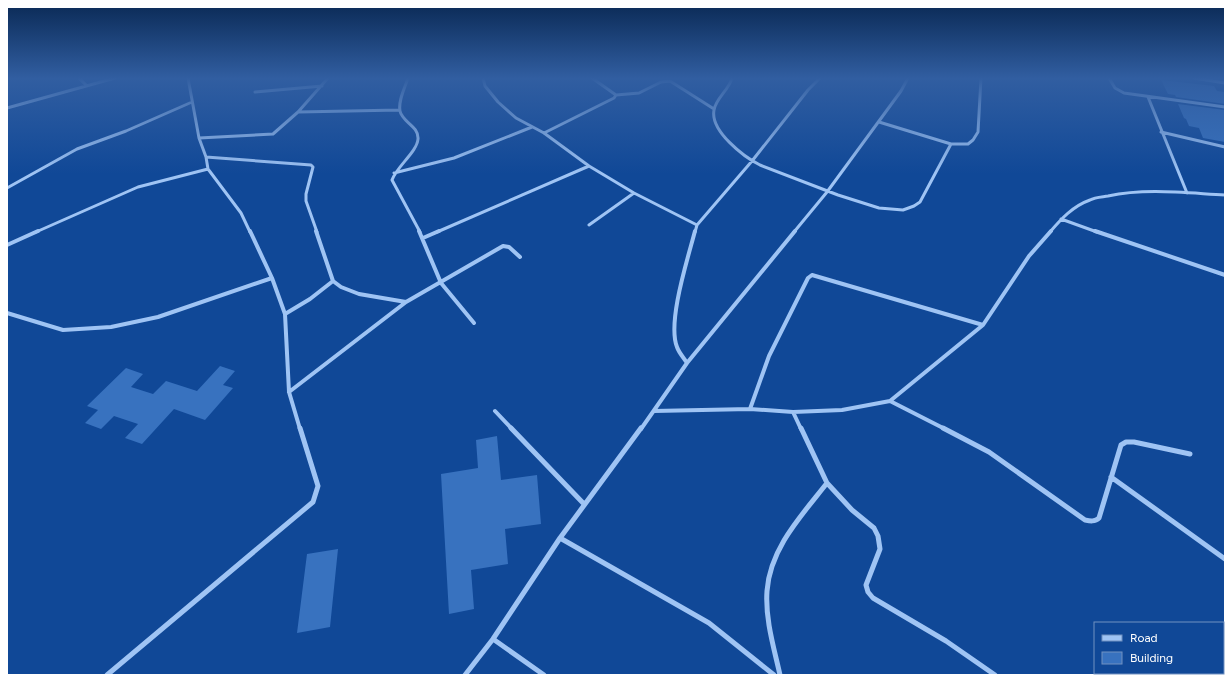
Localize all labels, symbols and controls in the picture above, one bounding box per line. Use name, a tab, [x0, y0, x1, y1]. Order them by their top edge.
legend	[1094, 622, 1224, 674]
text: Road	[1130, 631, 1158, 645]
text: Building	[1130, 651, 1173, 665]

